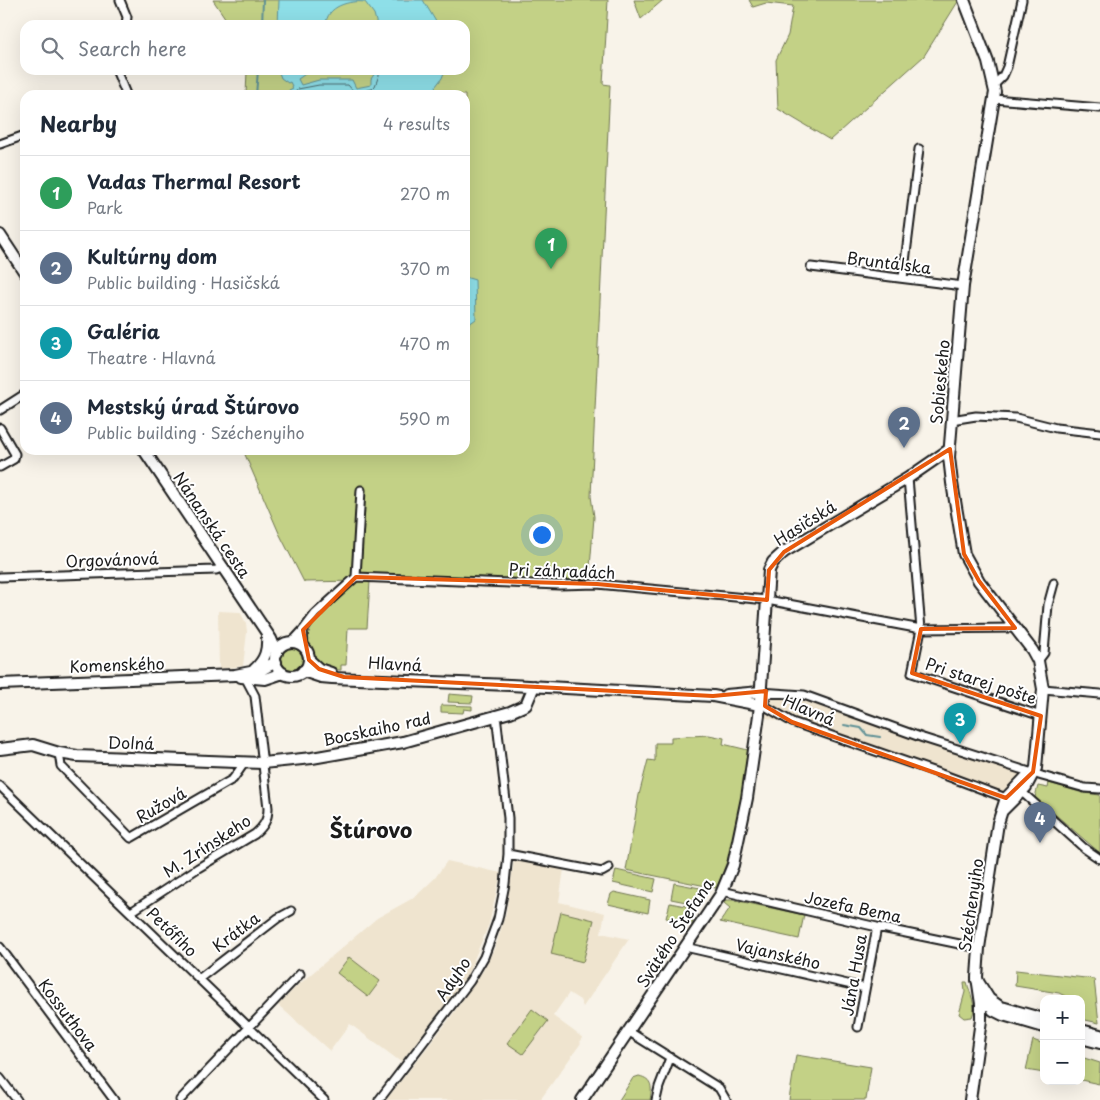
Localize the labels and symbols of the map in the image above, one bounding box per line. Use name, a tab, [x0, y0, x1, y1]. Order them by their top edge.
pin: 1	[535, 228, 567, 269]
street label: Bruntálska	[846, 245, 933, 279]
street label: Sobieskeho	[923, 339, 955, 425]
pin: 2	[888, 407, 920, 448]
street label: Nánanská cesta	[168, 466, 257, 582]
street label: Hasičská	[769, 494, 840, 551]
your location	[529, 522, 555, 548]
street label: Orgovánová	[65, 545, 159, 573]
street label: Pri záhradách	[508, 556, 616, 584]
street label: Komenského	[69, 650, 165, 678]
street label: Hlavná	[367, 650, 423, 676]
street label: Pri starej pošte	[923, 651, 1040, 709]
street label: Hlavná	[780, 687, 839, 731]
pin: 3	[944, 703, 976, 744]
street label: Bocskaiho rad	[321, 705, 433, 751]
street label: Dolná	[107, 729, 155, 755]
street label: Ružová	[131, 780, 190, 828]
pin: 4	[1024, 802, 1056, 843]
street label: M. Zrínskeho	[158, 808, 255, 883]
district label: Štúrovo	[330, 813, 412, 845]
street label: Széchenyiho	[952, 857, 988, 953]
street label: Svätého Štefana	[630, 873, 719, 992]
street label: Jozefa Bema	[803, 884, 904, 928]
street label: Petőfiho	[142, 901, 204, 962]
street label: Krátka	[207, 905, 264, 957]
street label: Vajanského	[733, 932, 823, 974]
street label: Jána Husa	[834, 932, 872, 1018]
street label: Adyho	[429, 952, 476, 1005]
street label: Kossuthova	[34, 973, 104, 1056]

